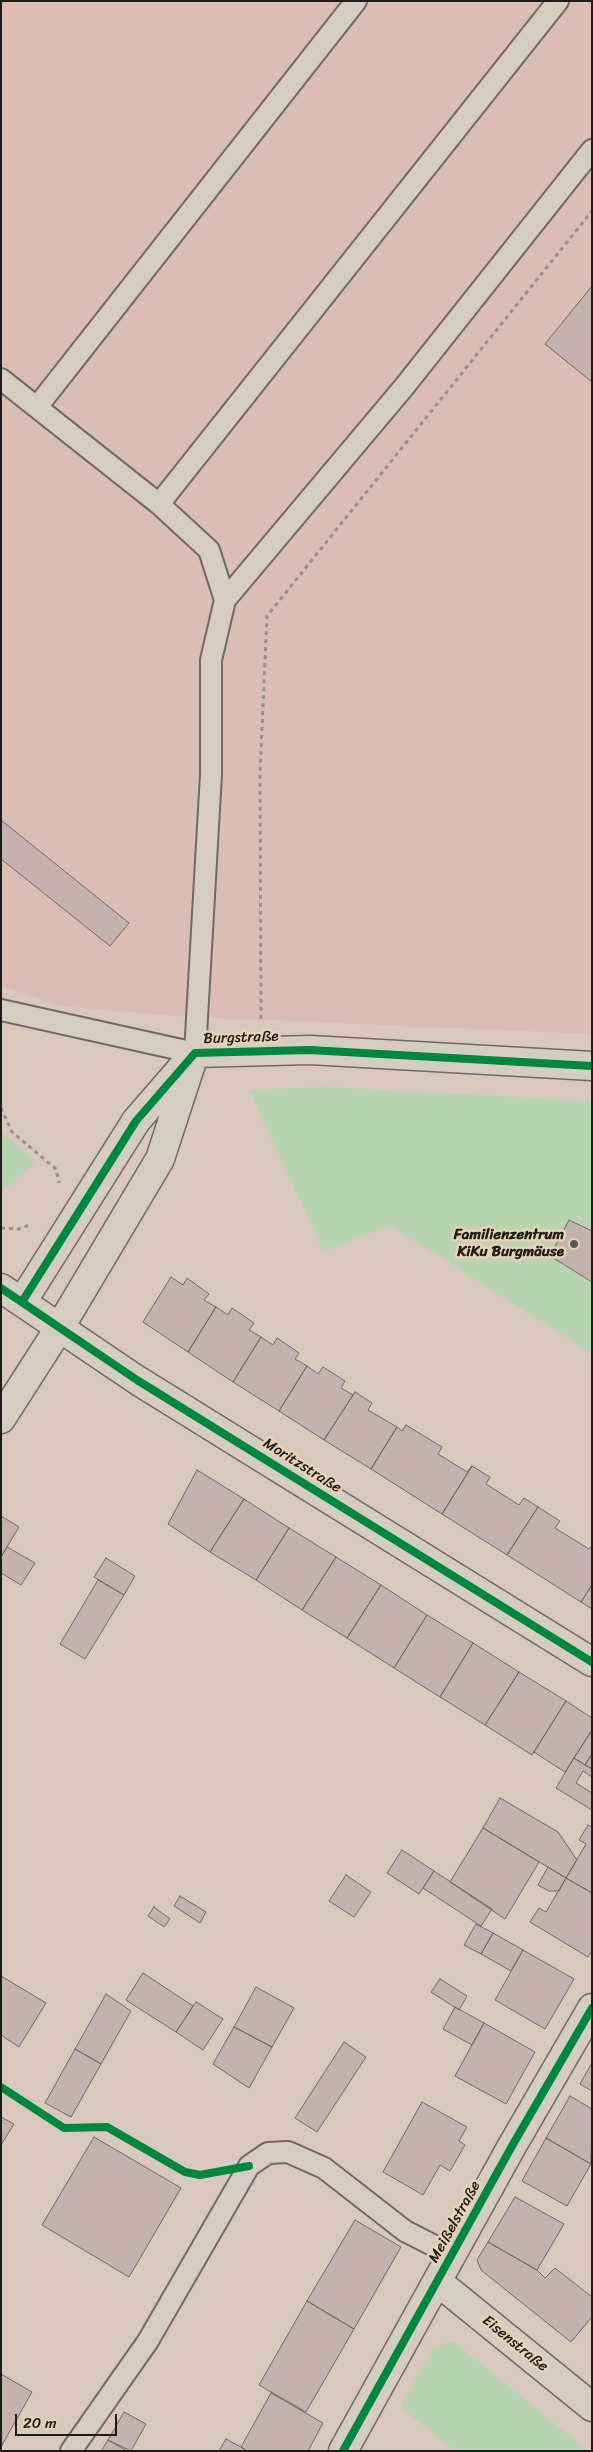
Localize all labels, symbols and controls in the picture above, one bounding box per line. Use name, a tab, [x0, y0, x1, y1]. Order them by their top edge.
street label: Burgstraße	[203, 1028, 279, 1048]
place label: Familienzentrum KiKu Burgmäuse	[454, 1226, 564, 1261]
marker: Familienzentrum KiKu Burgmäuse	[568, 1238, 580, 1250]
street label: Moritzstraße	[259, 1435, 345, 1497]
street label: Meißelstraße	[425, 2178, 485, 2266]
street label: Eisenstraße	[478, 2312, 552, 2376]
scale bar	[18, 2404, 120, 2436]
text: 20 m	[23, 2410, 57, 2436]

